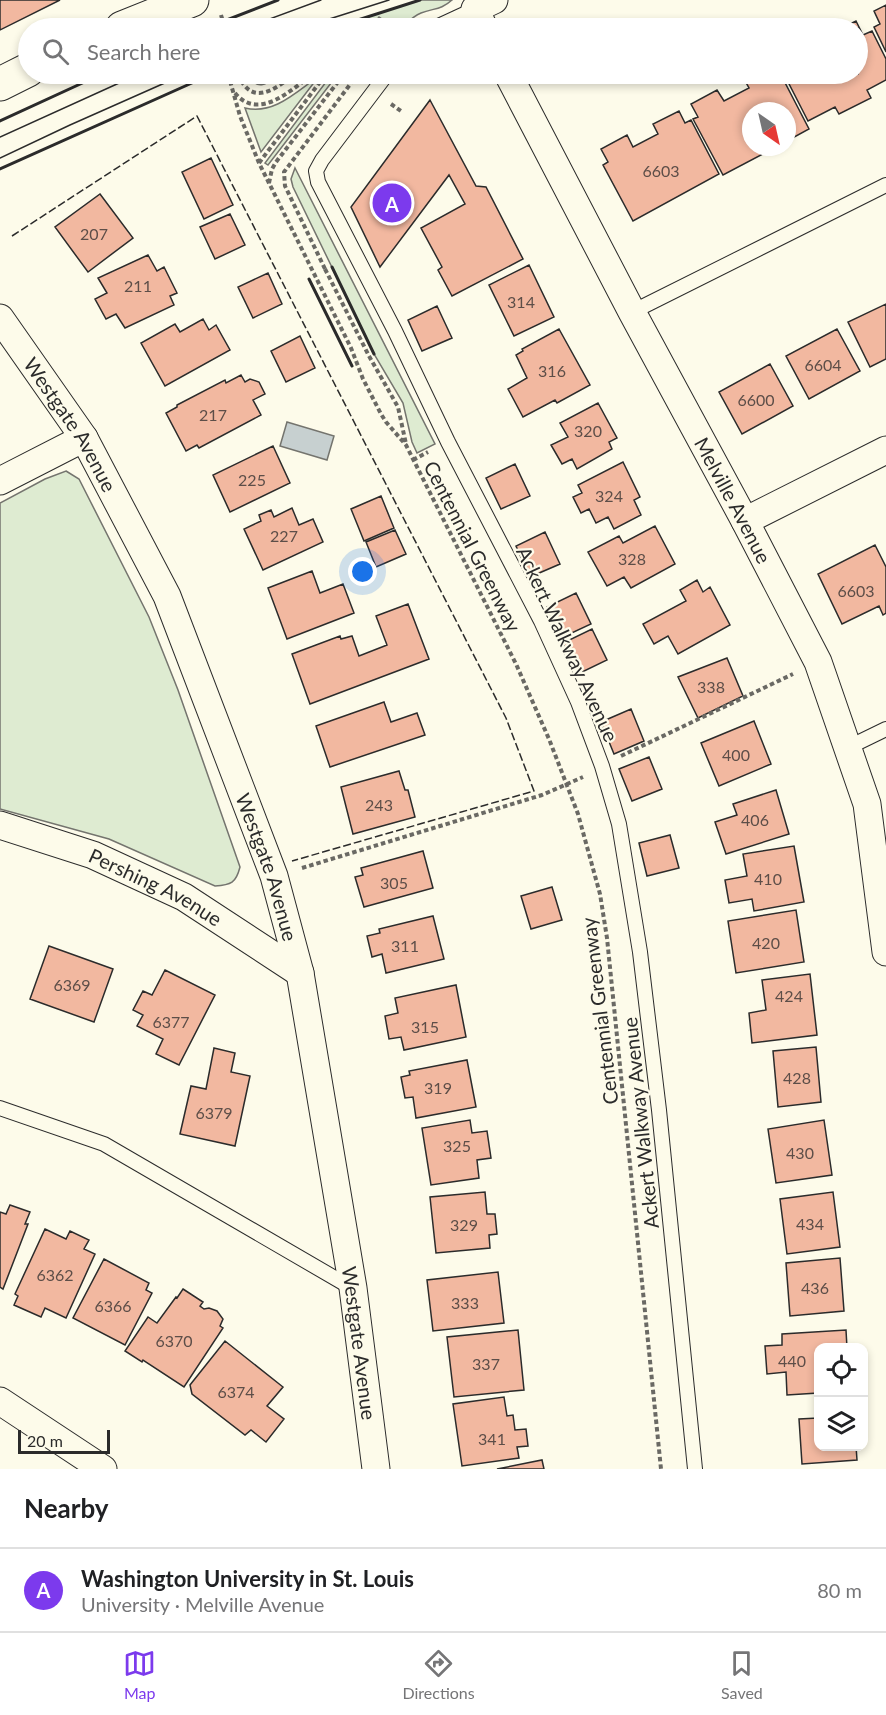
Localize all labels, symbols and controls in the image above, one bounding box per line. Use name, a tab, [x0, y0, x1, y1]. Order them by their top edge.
search box	[18, 18, 868, 84]
icon: search	[39, 35, 72, 68]
text: Search here	[87, 38, 200, 65]
north arrow	[742, 102, 796, 156]
house number: 6603	[642, 161, 680, 180]
pin: A	[372, 180, 412, 226]
house number: 207	[80, 224, 108, 243]
house number: 211	[124, 276, 152, 295]
house number: 314	[507, 292, 535, 311]
street label: Westgate Avenue	[19, 353, 122, 496]
house number: 6604	[804, 355, 842, 374]
house number: 316	[538, 361, 566, 380]
house number: 6600	[737, 390, 775, 409]
house number: 217	[199, 405, 227, 424]
house number: 320	[574, 421, 602, 440]
street label: Melville Avenue	[690, 433, 777, 567]
street label: Centennial Greenway	[420, 457, 527, 636]
house number: 225	[238, 470, 266, 489]
house number: 324	[595, 486, 623, 505]
house number: 227	[270, 526, 298, 545]
street label: Ackert Walkway Avenue	[512, 543, 624, 745]
house number: 328	[618, 549, 646, 568]
your location	[348, 557, 377, 586]
house number: 6603	[837, 581, 875, 600]
house number: 338	[697, 677, 725, 696]
house number: 400	[722, 745, 750, 764]
street label: Westgate Avenue	[231, 790, 303, 943]
house number: 243	[365, 795, 393, 814]
house number: 406	[741, 810, 769, 829]
street label: Pershing Avenue	[85, 843, 227, 931]
house number: 410	[754, 869, 782, 888]
house number: 305	[380, 873, 408, 892]
street label: Centennial Greenway	[576, 915, 622, 1106]
house number: 420	[752, 933, 780, 952]
house number: 311	[391, 936, 419, 955]
house number: 6369	[53, 975, 91, 994]
house number: 424	[775, 986, 803, 1005]
house number: 6377	[152, 1012, 190, 1031]
street label: Ackert Walkway Avenue	[617, 1016, 663, 1230]
house number: 315	[411, 1017, 439, 1036]
house number: 428	[783, 1068, 811, 1087]
house number: 319	[424, 1078, 452, 1097]
house number: 6379	[195, 1103, 233, 1122]
house number: 325	[443, 1136, 471, 1155]
house number: 430	[786, 1143, 814, 1162]
house number: 434	[796, 1214, 824, 1233]
house number: 329	[450, 1215, 478, 1234]
street label: Westgate Avenue	[338, 1264, 382, 1421]
house number: 6362	[36, 1265, 74, 1284]
house number: 436	[801, 1278, 829, 1297]
house number: 333	[451, 1293, 479, 1312]
house number: 6366	[94, 1296, 132, 1315]
house number: 6370	[155, 1331, 193, 1350]
map controls	[814, 1343, 868, 1451]
button: locate	[814, 1343, 868, 1397]
house number: 440	[778, 1351, 806, 1370]
house number: 337	[472, 1354, 500, 1373]
house number: 6374	[217, 1382, 255, 1401]
button: layers	[814, 1397, 868, 1451]
scale bar	[18, 1427, 110, 1454]
house number: 341	[478, 1429, 506, 1448]
text: 20 m	[27, 1431, 63, 1450]
text: Nearby	[24, 1492, 109, 1524]
text: Washington University in St. Louis	[81, 1565, 414, 1592]
text: A	[37, 1578, 50, 1602]
text: 80 m	[817, 1578, 862, 1602]
text: University · Melville Avenue	[81, 1592, 324, 1616]
tab: Map	[123, 1647, 156, 1702]
tab: Directions	[402, 1647, 475, 1702]
tab: Saved	[721, 1647, 763, 1702]

